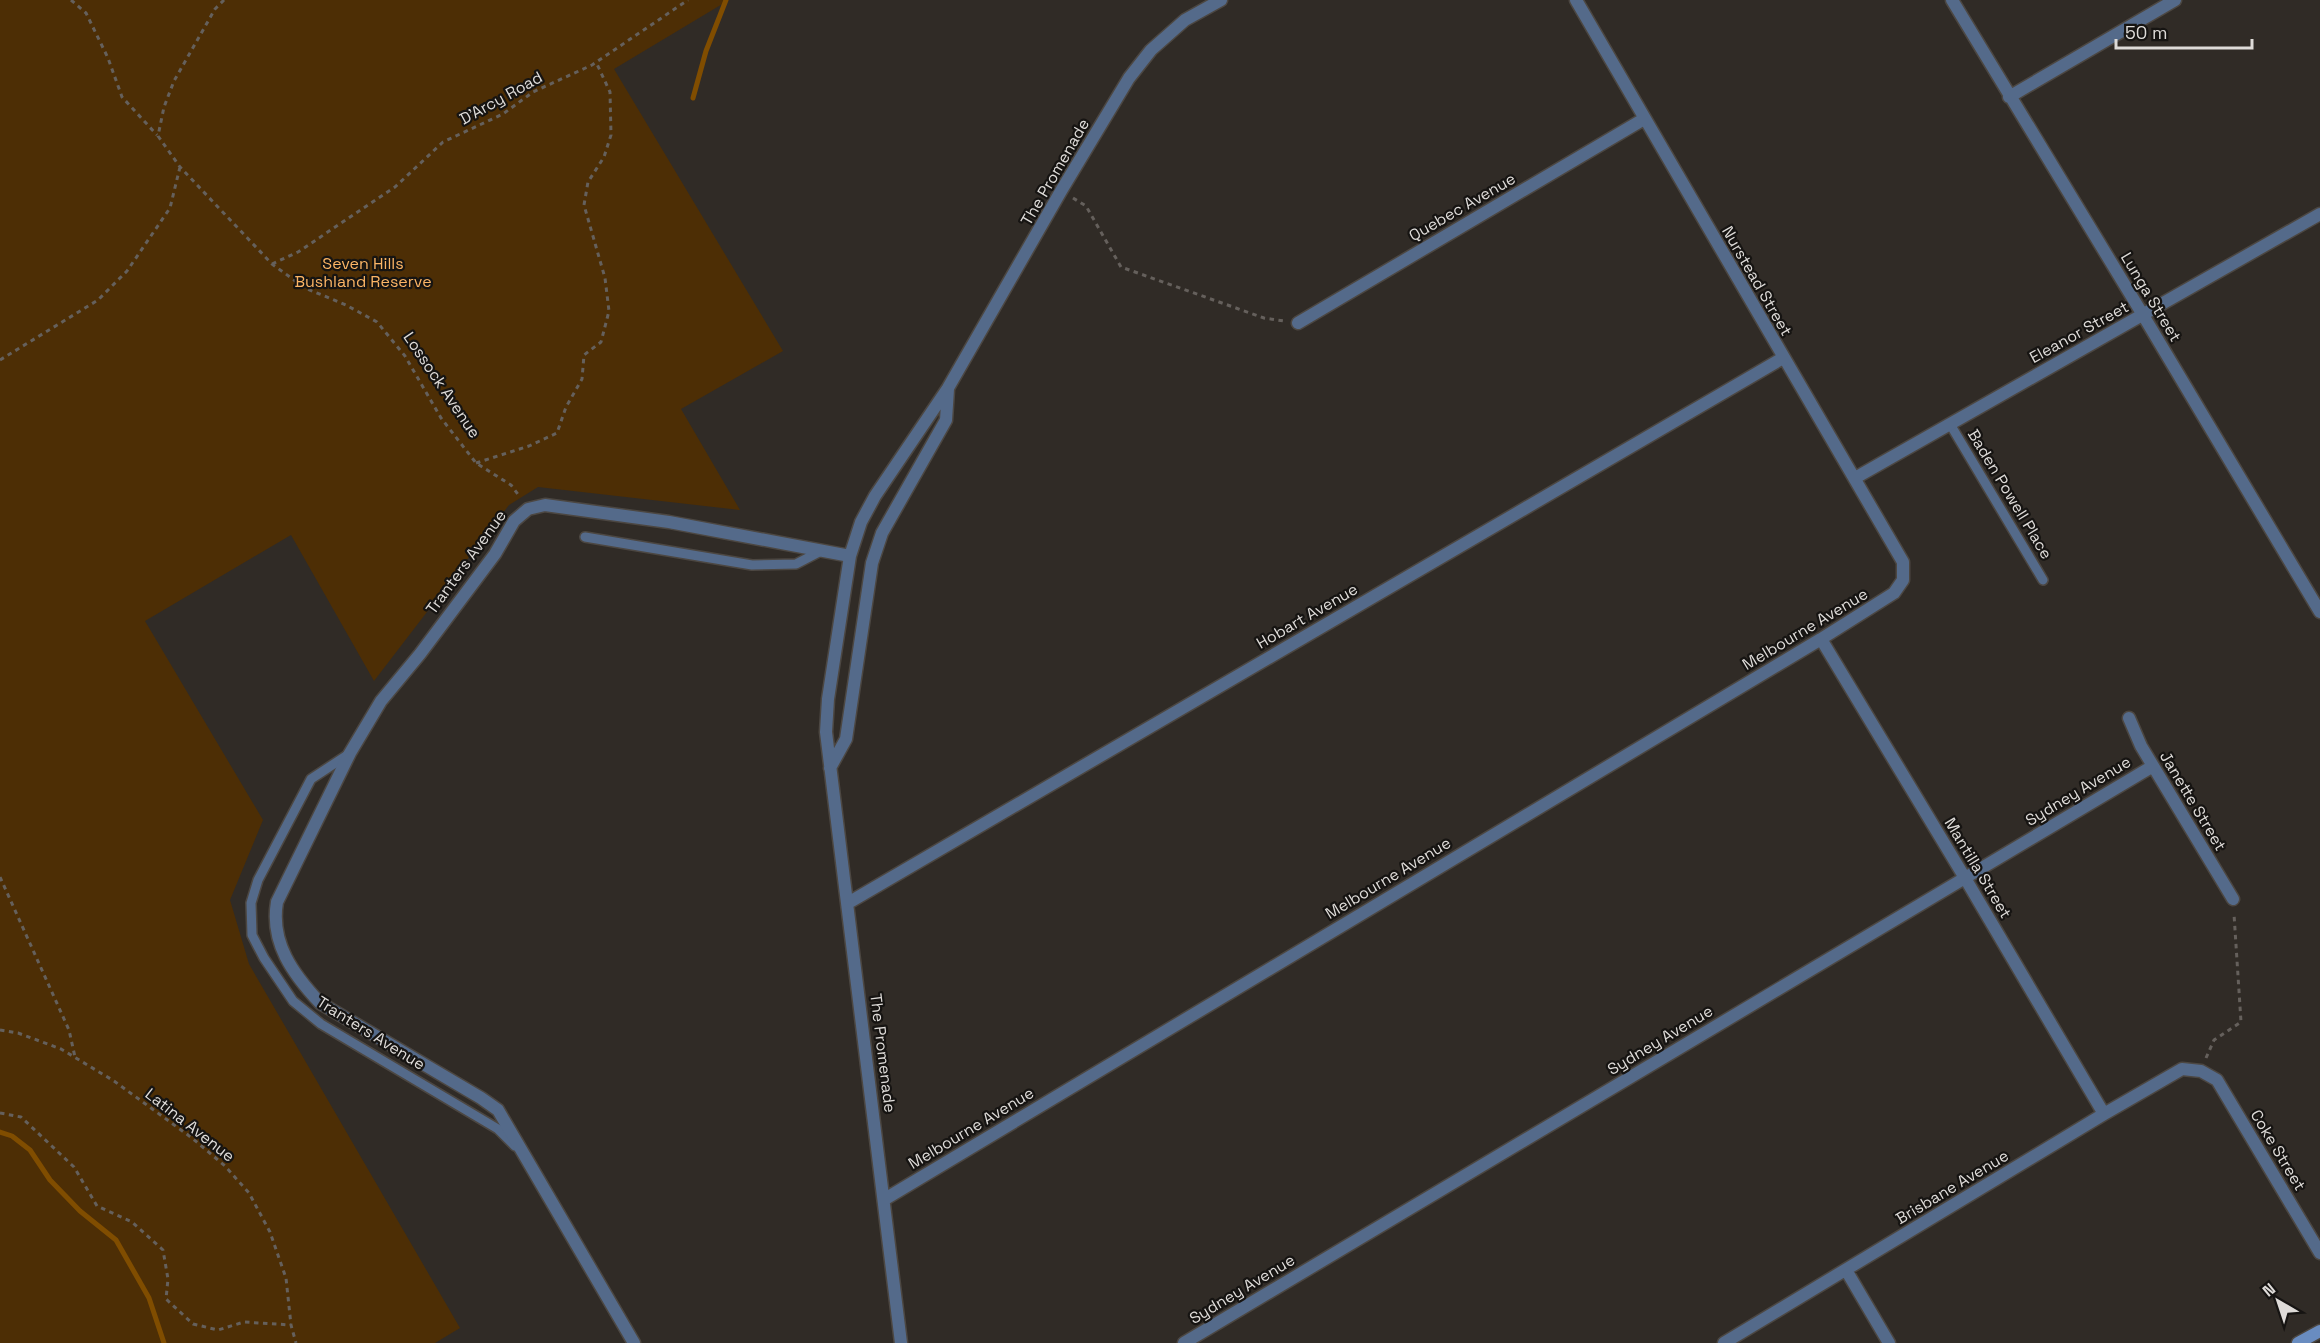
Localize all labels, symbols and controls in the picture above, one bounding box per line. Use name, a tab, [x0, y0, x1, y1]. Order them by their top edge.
scale bar	[2116, 12, 2252, 50]
text: 50 m	[2125, 21, 2167, 44]
street label: D'Arcy Road	[456, 67, 546, 129]
street label: The Promenade	[1016, 115, 1094, 229]
street label: Quebec Avenue	[1405, 168, 1519, 246]
street label: Nurstead Street	[1717, 222, 1797, 340]
street label: Lunga Street	[2116, 248, 2186, 346]
park label: Seven Hills Bushland Reserve	[294, 253, 432, 292]
street label: Eleanor Street	[2026, 296, 2132, 368]
street label: Lossock Avenue	[399, 328, 485, 442]
street label: Baden Powell Place	[1963, 425, 2057, 563]
street label: Tranters Avenue	[421, 506, 511, 618]
street label: Hobart Avenue	[1253, 578, 1361, 654]
street label: Melbourne Avenue	[1738, 583, 1872, 675]
street label: Janette Street	[2155, 747, 2231, 855]
street label: Sydney Avenue	[2021, 751, 2135, 831]
street label: Mantilla Street	[1940, 814, 2016, 922]
street label: Melbourne Avenue	[1321, 832, 1455, 924]
street label: Tranters Avenue	[313, 991, 429, 1075]
street label: The Promenade	[865, 992, 901, 1114]
street label: Sydney Avenue	[1603, 1000, 1717, 1080]
street label: Melbourne Avenue	[904, 1082, 1038, 1174]
street label: Latina Avenue	[141, 1083, 239, 1167]
street label: Coke Street	[2246, 1106, 2310, 1194]
street label: Brisbane Avenue	[1892, 1145, 2012, 1229]
street label: Sydney Avenue	[1185, 1249, 1299, 1329]
north arrow	[2248, 1271, 2308, 1331]
text: N	[2258, 1278, 2280, 1301]

